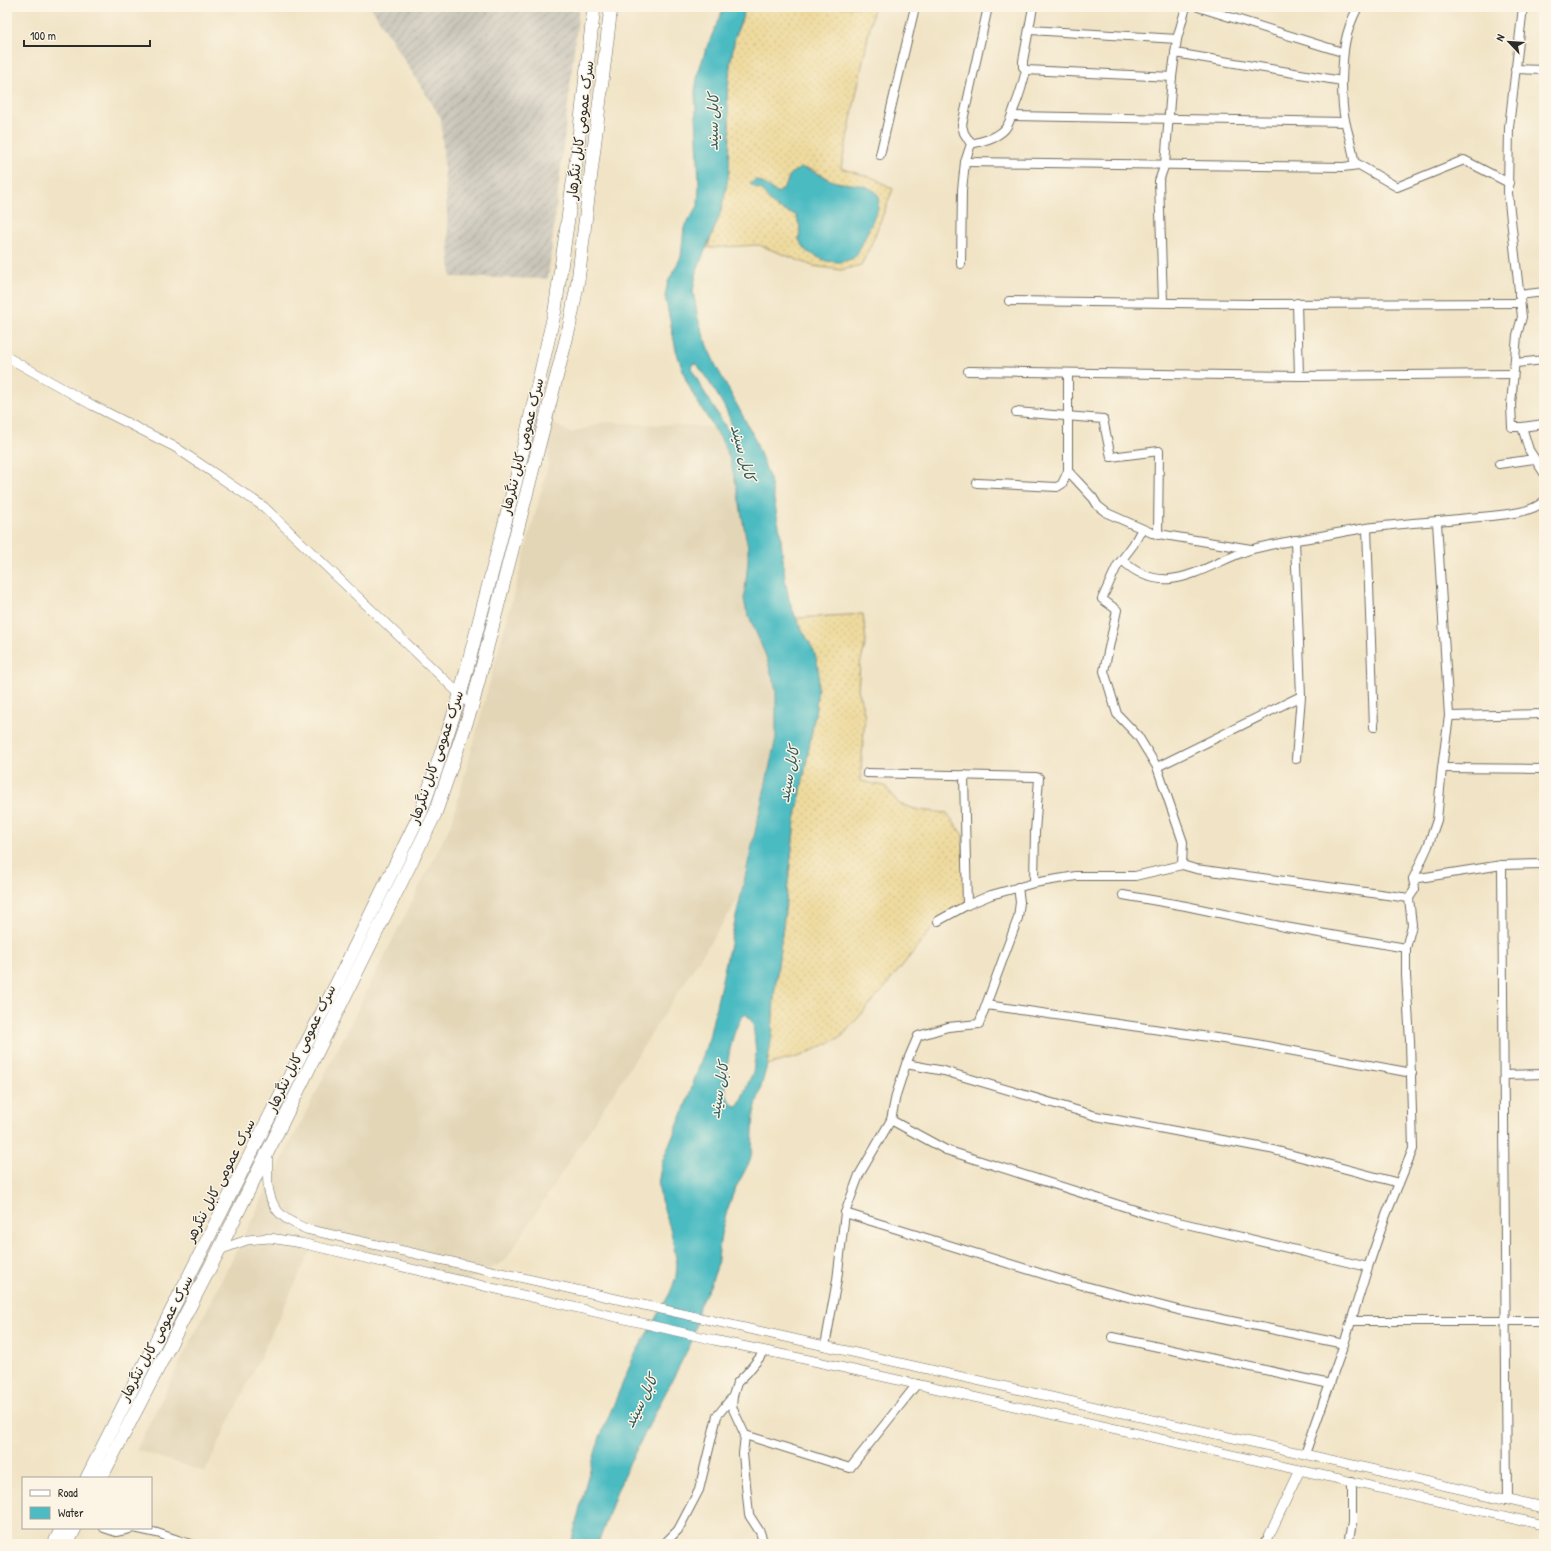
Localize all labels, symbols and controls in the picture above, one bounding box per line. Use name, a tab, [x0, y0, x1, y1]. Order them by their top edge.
scale bar	[24, 22, 150, 48]
north arrow	[1489, 22, 1529, 62]
text: 100 m	[30, 27, 56, 44]
text: N	[1492, 32, 1508, 43]
street label: سرک عمومی کابل ننگرهار	[561, 59, 597, 201]
water label: کابل سيند	[702, 91, 724, 151]
street label: سرک عمومی کابل ننگرهار	[495, 376, 548, 517]
water label: کابل سيند	[726, 422, 762, 486]
street label: سرک عمومی کابل ننگرهار	[403, 688, 467, 827]
water label: کابل سيند	[773, 741, 805, 804]
street label: سرک عمومی کابل ننگرهار	[261, 981, 340, 1116]
water label: کابل سيند	[703, 1057, 734, 1120]
street label: سرک عمومی کابل ننگرهر	[180, 1115, 259, 1246]
street label: سرک عمومی کابل ننگرهار	[114, 1272, 197, 1405]
water label: کابل سيند	[618, 1368, 664, 1431]
legend	[22, 1477, 152, 1529]
text: Road	[58, 1484, 78, 1501]
text: Water	[58, 1504, 84, 1521]

